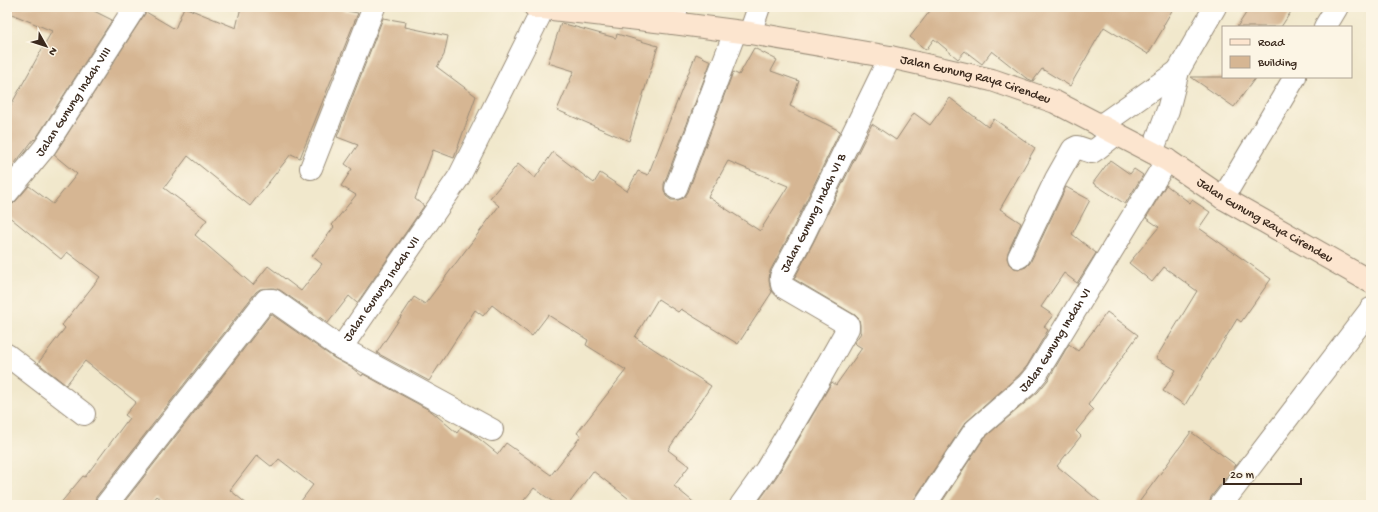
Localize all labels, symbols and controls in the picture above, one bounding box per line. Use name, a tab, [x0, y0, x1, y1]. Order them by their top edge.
north arrow	[26, 26, 66, 66]
legend	[1222, 26, 1352, 78]
text: Road	[1258, 37, 1285, 51]
street label: Jalan Gunung Indah VIII	[33, 44, 115, 160]
text: N	[45, 44, 59, 58]
street label: Jalan Gunung Raya Cirendeu	[899, 52, 1053, 107]
text: Building	[1257, 57, 1297, 71]
street label: Jalan Gunung Indah VI B	[777, 151, 850, 275]
street label: Jalan Gunung Raya Cirendeu	[1194, 175, 1335, 266]
street label: Jalan Gunung Indah VII	[340, 233, 423, 344]
street label: Jalan Gunung Indah VI	[1016, 285, 1095, 396]
scale bar	[1224, 460, 1301, 486]
text: 20 m	[1230, 469, 1255, 483]

